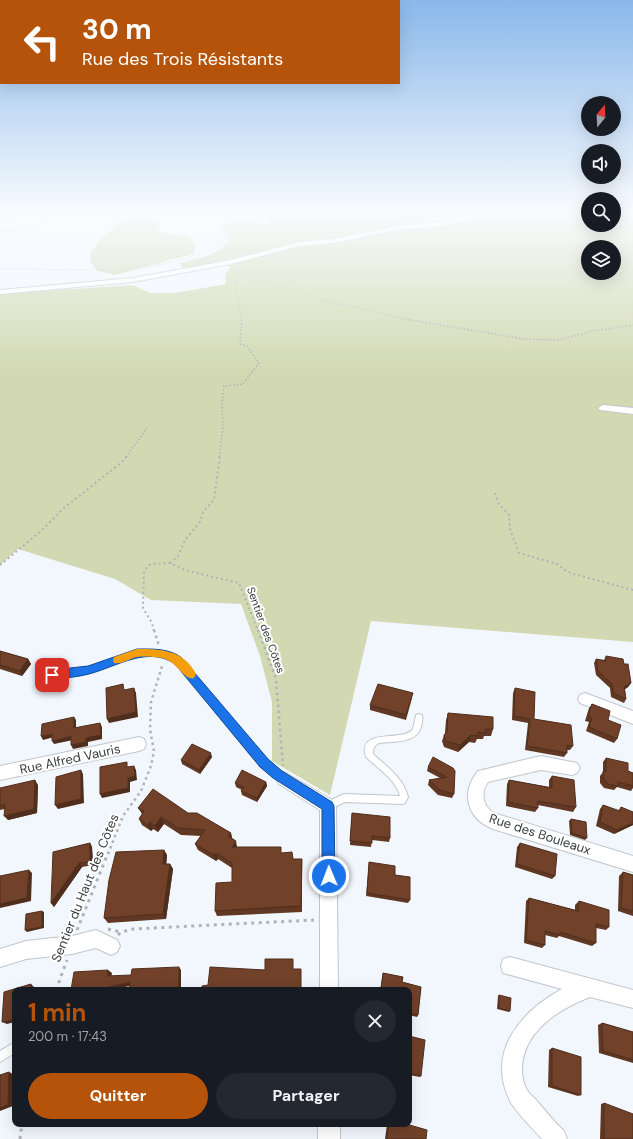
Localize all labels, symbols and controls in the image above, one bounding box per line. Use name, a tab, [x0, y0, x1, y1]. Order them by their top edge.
text: 30 m	[82, 11, 152, 48]
icon: left	[16, 16, 68, 68]
text: Rue des Trois Résistants	[82, 47, 283, 71]
north arrow	[581, 96, 621, 136]
map controls	[581, 96, 621, 280]
button: sound	[581, 144, 621, 184]
button: search	[581, 192, 621, 232]
button: layers	[581, 240, 621, 280]
street label: Sentier des Côtes	[244, 585, 288, 675]
pin	[35, 658, 69, 692]
icon: arrive	[41, 664, 63, 686]
street label: Rue Alfred Vauris	[18, 740, 122, 778]
street label: Rue des Bouleaux	[487, 810, 593, 859]
street label: Sentier du Haut des Côtes	[47, 811, 123, 965]
position arrow	[308, 855, 350, 897]
text: 1 min	[28, 997, 86, 1028]
button: close	[354, 1000, 396, 1042]
text: 200 m · 17:43	[28, 1028, 107, 1045]
button: Quitter	[28, 1073, 208, 1119]
button: Partager	[216, 1073, 396, 1119]

